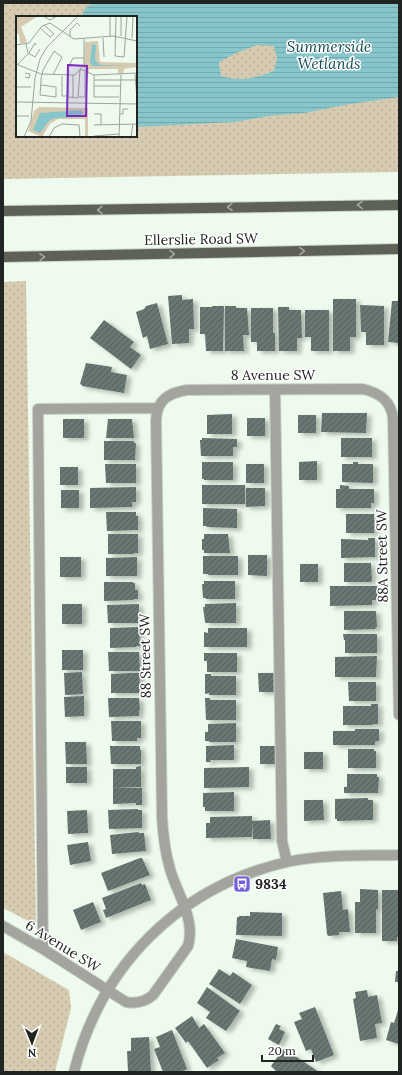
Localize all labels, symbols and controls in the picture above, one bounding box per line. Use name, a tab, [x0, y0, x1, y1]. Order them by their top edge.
inset map	[16, 16, 137, 137]
water label: Summerside Wetlands	[287, 37, 371, 73]
one-way arrow	[357, 201, 363, 209]
one-way arrow	[227, 203, 233, 212]
one-way arrow	[97, 205, 103, 214]
street label: Ellerslie Road SW	[144, 229, 259, 249]
one-way arrow	[299, 247, 305, 255]
one-way arrow	[169, 249, 175, 258]
one-way arrow	[39, 252, 45, 261]
street label: 8 Avenue SW	[231, 366, 316, 384]
street label: 88A Street SW	[372, 508, 392, 603]
street label: 88 Street SW	[135, 612, 155, 698]
bus stop icon: 9834	[232, 874, 252, 894]
place label: 9834	[255, 875, 287, 893]
street label: 6 Avenue SW	[22, 916, 105, 977]
north arrow	[12, 1023, 52, 1063]
scale bar	[262, 1037, 313, 1063]
text: 20 m	[268, 1043, 296, 1058]
text: N	[27, 1046, 37, 1060]

